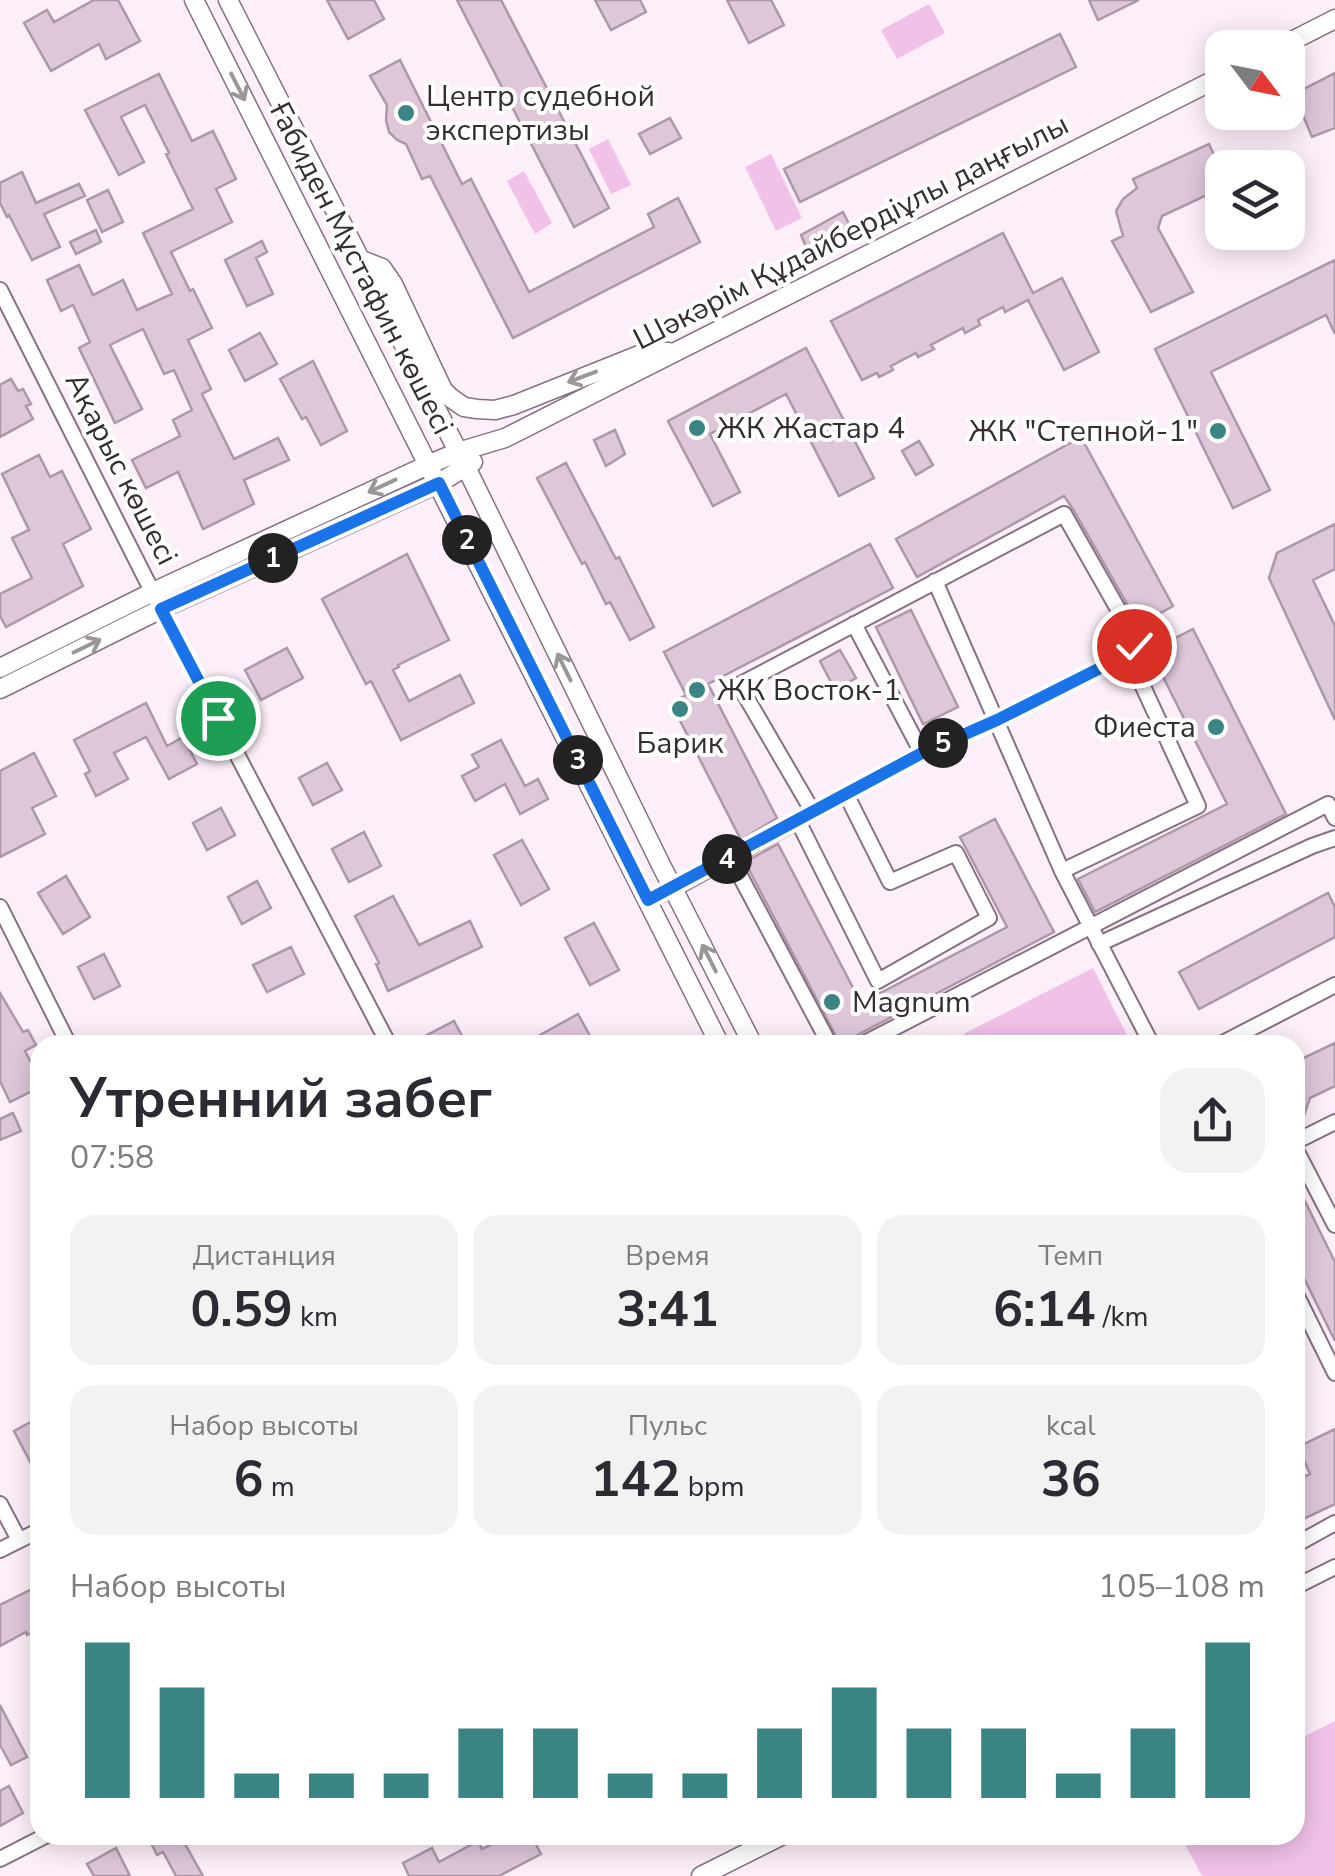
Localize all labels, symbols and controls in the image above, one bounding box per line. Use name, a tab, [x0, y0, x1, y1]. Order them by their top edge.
north arrow	[1205, 30, 1305, 130]
map controls	[1205, 30, 1305, 250]
one-way arrow	[229, 72, 248, 101]
place label: Центр судебной экспертизы	[426, 76, 655, 151]
street label: Ғабиден Мұстафин көшесі	[259, 94, 463, 442]
marker: Центр судебной экспертизы	[395, 102, 417, 124]
street label: Шәкәрім Құдайбердіұлы даңғылы	[626, 104, 1076, 360]
button: layers	[1205, 150, 1305, 250]
street label: Ақарыс көшесі	[55, 366, 187, 572]
one-way arrow	[567, 369, 598, 387]
place label: ЖК Жастар 4	[717, 408, 905, 449]
place label: ЖК "Степной-1"	[968, 411, 1198, 452]
marker: ЖК Жастар 4	[686, 417, 708, 439]
marker: ЖК "Степной-1"	[1207, 420, 1229, 442]
one-way arrow	[368, 478, 398, 497]
pin: 2	[442, 515, 492, 565]
text: 2	[459, 521, 475, 559]
pin: 1	[248, 533, 298, 583]
text: 1	[265, 539, 281, 577]
pin	[1092, 604, 1177, 689]
icon: check	[1107, 619, 1162, 674]
one-way arrow	[72, 636, 102, 655]
one-way arrow	[554, 653, 573, 683]
place label: ЖК Восток-1	[717, 670, 901, 711]
pin	[176, 676, 261, 761]
marker: ЖК Восток-1	[686, 679, 708, 701]
icon: arrive	[191, 691, 246, 746]
marker: Барик	[669, 698, 691, 720]
place label: Фиеста	[1093, 707, 1196, 748]
marker: Фиеста	[1205, 716, 1227, 738]
pin: 5	[918, 718, 968, 768]
place label: Барик	[636, 723, 724, 764]
text: 5	[935, 724, 951, 762]
pin: 3	[553, 735, 603, 785]
text: 3	[570, 741, 586, 779]
pin: 4	[702, 834, 752, 884]
text: 4	[719, 840, 735, 878]
one-way arrow	[699, 944, 718, 974]
place label: Magnum	[852, 982, 971, 1023]
marker: Magnum	[821, 991, 843, 1013]
text: Утренний забег	[70, 1061, 492, 1136]
button: share	[1160, 1068, 1265, 1173]
text: 07:58	[70, 1136, 154, 1179]
text: Дистанция	[192, 1237, 336, 1275]
text: Время	[625, 1237, 710, 1275]
text: Темп	[1038, 1237, 1103, 1275]
text: 0.59	[190, 1275, 293, 1344]
text: 3:41	[616, 1275, 719, 1344]
text: 6:14	[993, 1275, 1096, 1344]
text: km	[293, 1298, 338, 1336]
text: /km	[1096, 1298, 1149, 1336]
text: Набор высоты	[169, 1407, 359, 1445]
text: Пульс	[628, 1407, 707, 1445]
text: kcal	[1046, 1407, 1096, 1445]
text: 6	[234, 1445, 264, 1514]
text: 142	[591, 1445, 681, 1514]
text: 36	[1041, 1445, 1101, 1514]
text: m	[264, 1468, 295, 1506]
text: bpm	[681, 1468, 744, 1506]
text: Набор высоты	[70, 1565, 287, 1608]
text: 105–108 m	[1098, 1565, 1265, 1608]

